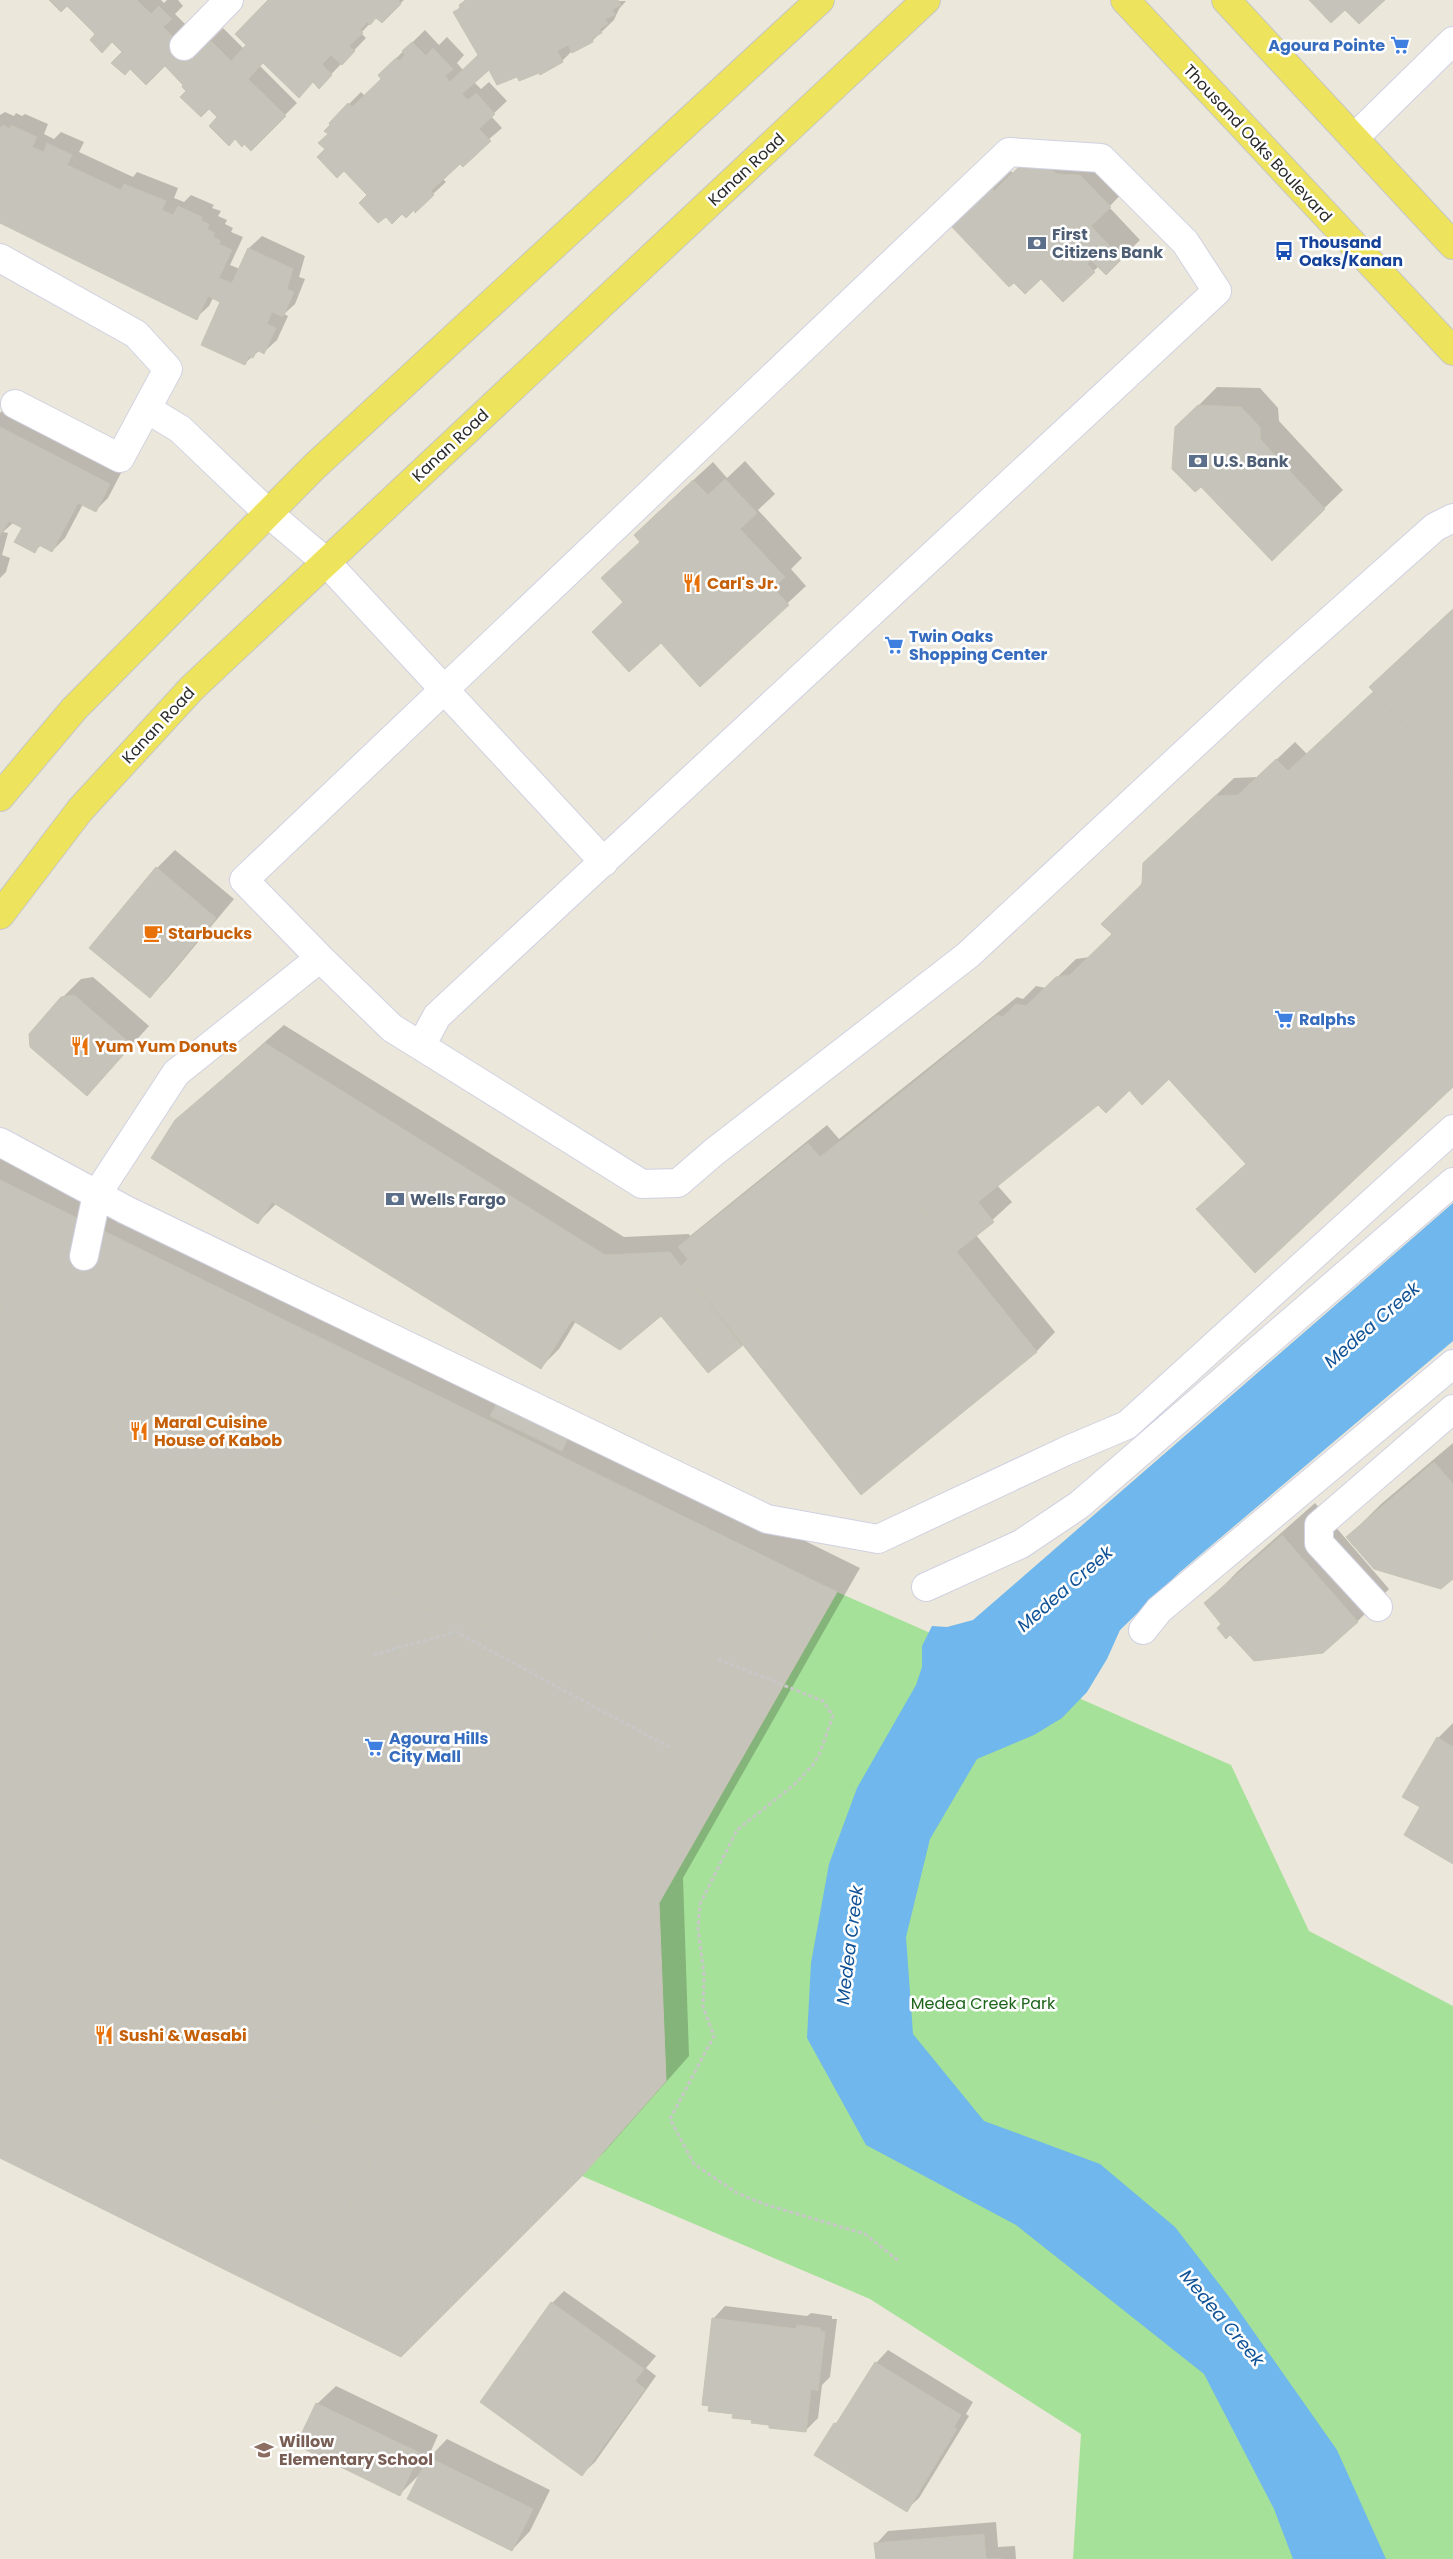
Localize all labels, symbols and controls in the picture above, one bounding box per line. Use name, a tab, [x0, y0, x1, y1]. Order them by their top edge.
place label: Agoura Pointe	[1268, 34, 1385, 57]
supermarket icon: Agoura Pointe	[1389, 34, 1411, 56]
street label: Thousand Oaks Boulevard	[1178, 59, 1337, 228]
street label: Kanan Road	[703, 128, 790, 211]
place label: First Citizens Bank	[1052, 223, 1163, 264]
place label: Thousand Oaks/Kanan	[1299, 231, 1403, 272]
bank icon: First Citizens Bank	[1026, 232, 1048, 254]
bus stop icon: Thousand Oaks/Kanan	[1273, 240, 1295, 262]
street label: Kanan Road	[407, 404, 494, 487]
bank icon: U.S. Bank	[1187, 450, 1209, 472]
place label: U.S. Bank	[1213, 450, 1289, 473]
restaurant icon: Carl's Jr.	[681, 572, 703, 594]
place label: Carl's Jr.	[707, 572, 778, 595]
place label: Twin Oaks Shopping Center	[909, 625, 1047, 666]
supermarket icon: Twin Oaks Shopping Center	[883, 634, 905, 656]
street label: Kanan Road	[117, 682, 200, 769]
cafe icon: Starbucks	[142, 922, 164, 944]
place label: Starbucks	[168, 922, 252, 945]
supermarket icon: Ralphs	[1273, 1008, 1295, 1030]
place label: Ralphs	[1299, 1008, 1356, 1031]
restaurant icon: Yum Yum Donuts	[69, 1035, 91, 1057]
place label: Yum Yum Donuts	[95, 1035, 238, 1058]
bank icon: Wells Fargo	[384, 1188, 406, 1210]
place label: Wells Fargo	[410, 1188, 506, 1211]
water label: Medea Creek	[1318, 1275, 1426, 1373]
place label: Maral Cuisine House of Kabob	[154, 1411, 282, 1452]
restaurant icon: Maral Cuisine House of Kabob	[128, 1420, 150, 1442]
water label: Medea Creek	[1011, 1539, 1119, 1637]
place label: Agoura Hills City Mall	[389, 1727, 489, 1768]
supermarket icon: Agoura Hills City Mall	[363, 1736, 385, 1758]
water label: Medea Creek	[830, 1883, 869, 2006]
park label: Medea Creek Park	[911, 1992, 1056, 2015]
restaurant icon: Sushi & Wasabi	[93, 2024, 115, 2046]
place label: Sushi & Wasabi	[119, 2024, 247, 2047]
water label: Medea Creek	[1174, 2264, 1271, 2372]
place label: Willow Elementary School	[279, 2430, 433, 2471]
school or university icon: Willow Elementary School	[253, 2439, 275, 2461]

